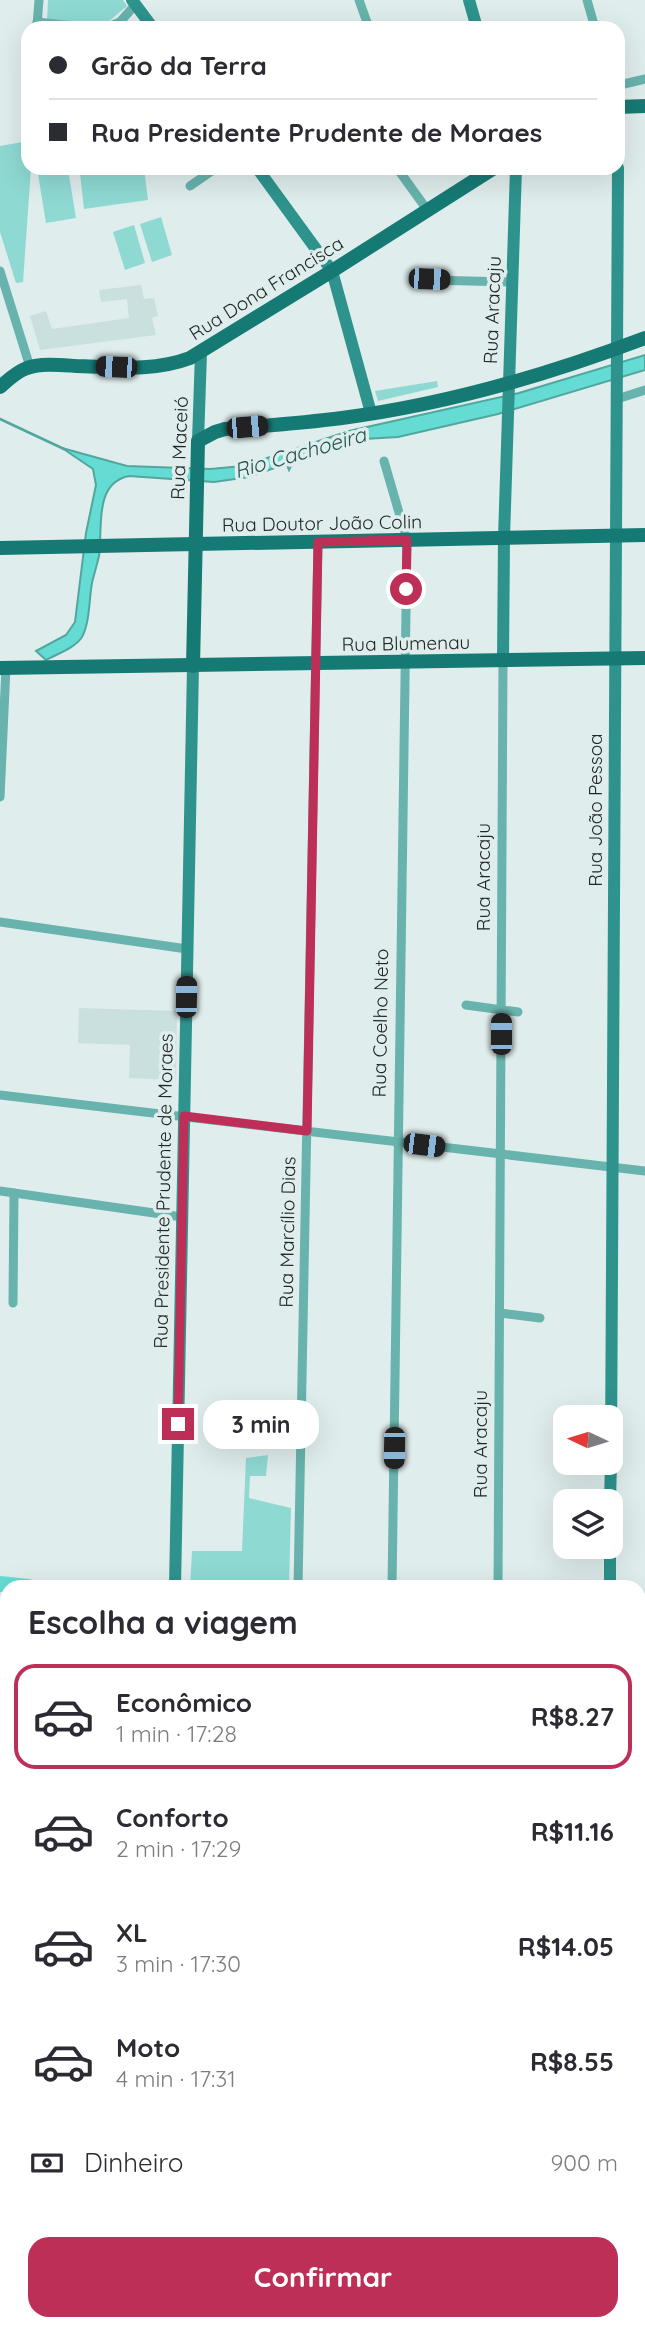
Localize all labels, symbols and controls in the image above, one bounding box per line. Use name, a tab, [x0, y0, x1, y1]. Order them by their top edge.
text: Grão da Terra	[91, 49, 267, 82]
text: Rua Presidente Prudente de Moraes	[91, 116, 542, 149]
street label: Rua Dona Francisca	[184, 231, 348, 345]
street label: Rua Aracaju	[478, 255, 506, 365]
car	[408, 268, 451, 290]
car	[95, 356, 138, 378]
street label: Rua Maceió	[165, 396, 193, 500]
car	[226, 415, 269, 439]
water label: Rio Cachoeira	[231, 420, 370, 483]
street label: Rua Doutor João Colin	[222, 509, 422, 537]
route start	[390, 573, 422, 605]
street label: Rua Blumenau	[341, 630, 471, 656]
street label: Rua João Pessoa	[583, 733, 607, 887]
street label: Rua Aracaju	[471, 823, 495, 931]
street label: Rua Coelho Neto	[367, 948, 393, 1098]
car	[176, 976, 197, 1018]
car	[491, 1013, 512, 1055]
street label: Rua Presidente Prudente de Moraes	[148, 1033, 178, 1349]
car	[402, 1132, 447, 1158]
street label: Rua Marcílio Dias	[274, 1156, 300, 1308]
street label: Rua Aracaju	[468, 1390, 492, 1498]
callout: 3 min	[202, 1400, 318, 1448]
north arrow	[553, 1405, 623, 1475]
map controls	[553, 1405, 623, 1559]
route end	[162, 1408, 194, 1440]
text: 3 min	[231, 1410, 291, 1439]
car	[384, 1427, 405, 1469]
button: layers	[553, 1489, 623, 1559]
text: Escolha a viagem	[28, 1602, 298, 1642]
icon: car	[32, 1685, 95, 1748]
text: Econômico	[116, 1686, 252, 1719]
text: R$8.27	[531, 1700, 614, 1733]
text: 1 min · 17:28	[116, 1719, 237, 1748]
icon: car	[32, 1800, 95, 1863]
text: Conforto	[116, 1801, 229, 1834]
text: R$11.16	[531, 1815, 614, 1848]
text: 2 min · 17:29	[116, 1834, 241, 1863]
icon: car	[32, 1915, 95, 1978]
text: XL	[116, 1916, 148, 1949]
text: R$14.05	[518, 1930, 614, 1963]
text: 3 min · 17:30	[116, 1949, 241, 1978]
icon: car	[32, 2030, 95, 2093]
text: Moto	[116, 2031, 180, 2064]
text: R$8.55	[530, 2045, 614, 2078]
text: 4 min · 17:31	[116, 2064, 236, 2093]
icon: cash	[28, 2144, 66, 2182]
text: Dinheiro	[84, 2146, 183, 2179]
text: 900 m	[551, 2148, 618, 2177]
button: Confirmar	[28, 2237, 618, 2317]

